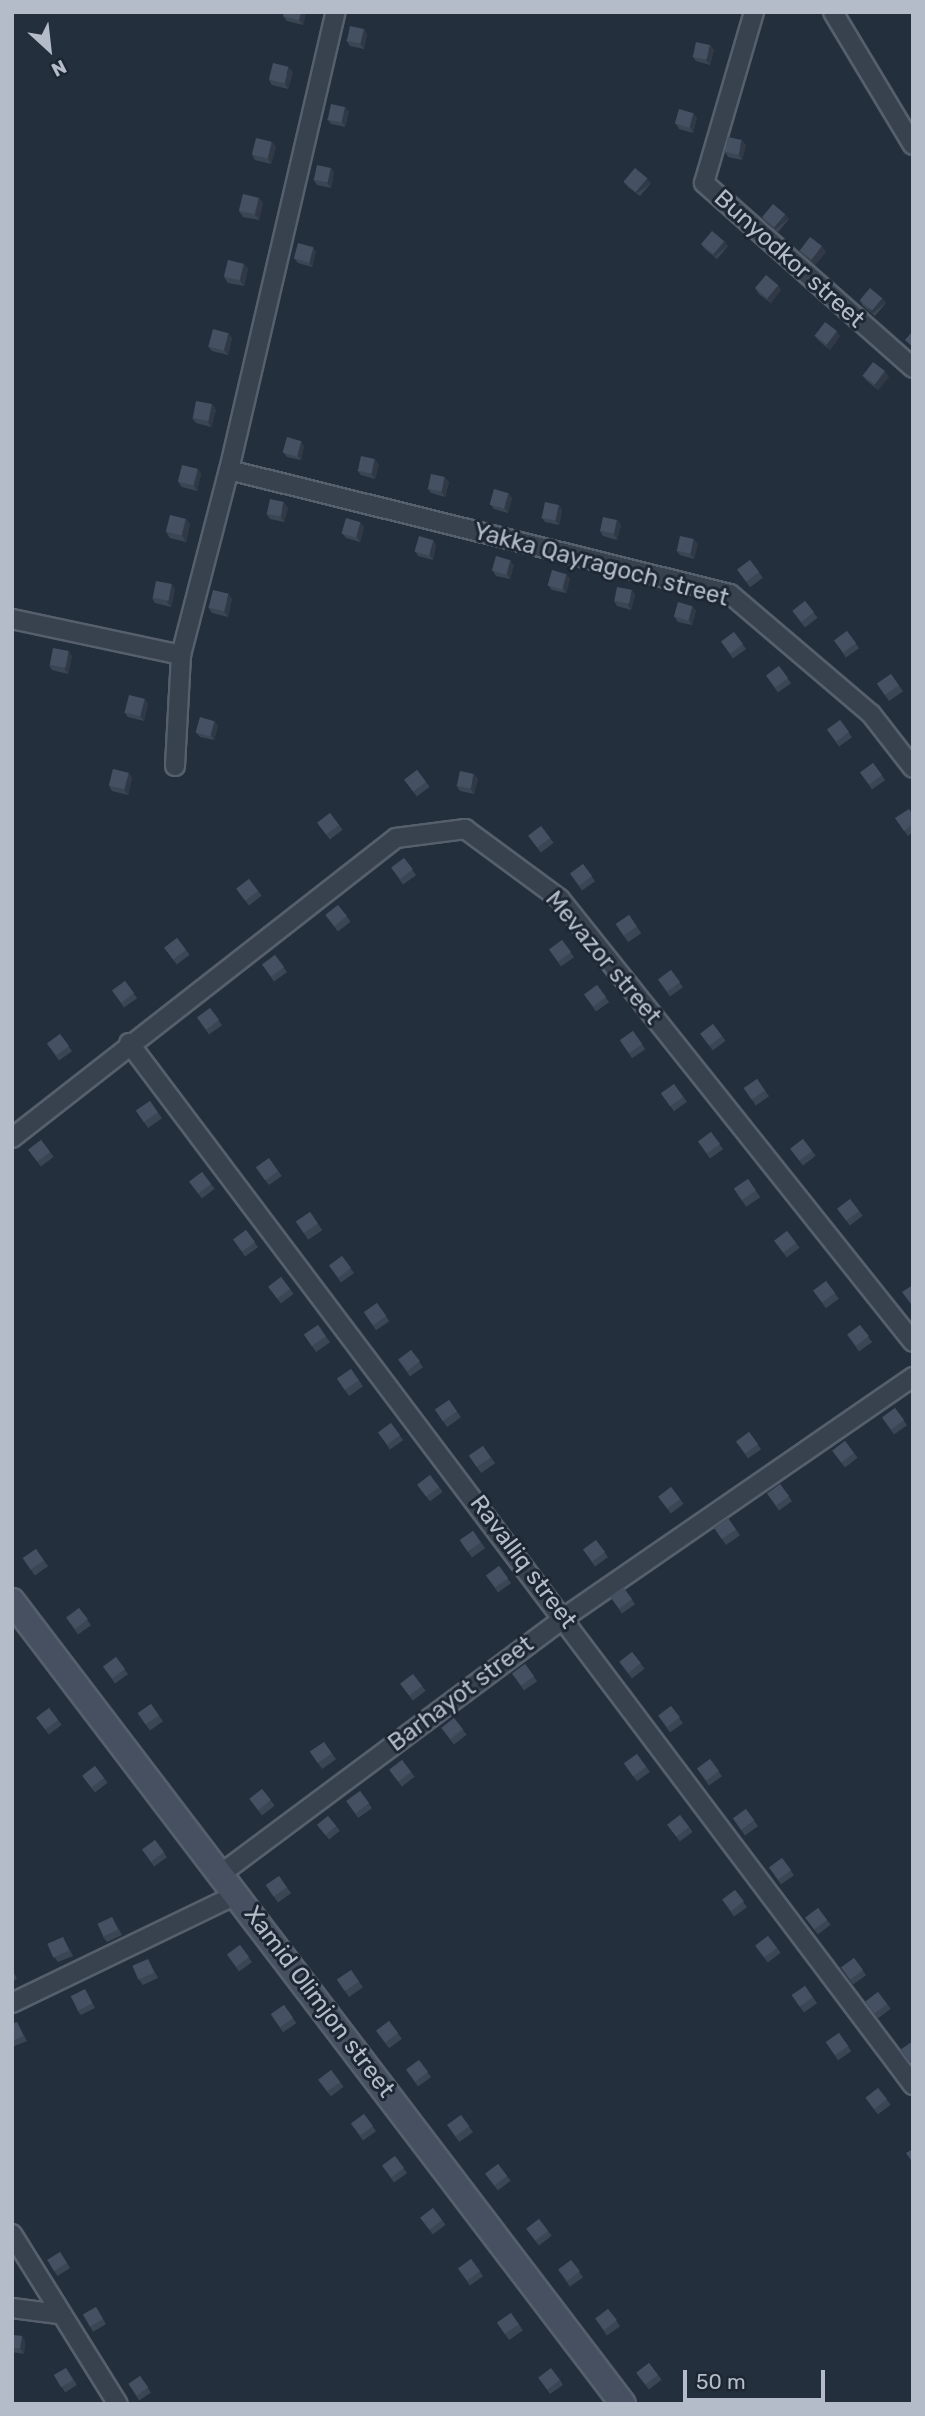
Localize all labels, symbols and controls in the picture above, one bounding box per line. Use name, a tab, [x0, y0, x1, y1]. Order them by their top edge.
north arrow	[14, 14, 84, 84]
text: N	[47, 55, 70, 82]
street label: Bunyodkor street	[708, 184, 870, 334]
street label: Yakka Qayragoch street	[470, 517, 732, 613]
street label: Mevazor street	[539, 885, 667, 1031]
street label: Ravalliq street	[464, 1490, 582, 1634]
street label: Barhayot street	[383, 1630, 539, 1758]
street label: Xamid Olimjon street	[238, 1901, 400, 2103]
scale bar	[687, 2356, 829, 2400]
text: 50 m	[696, 2369, 746, 2394]

